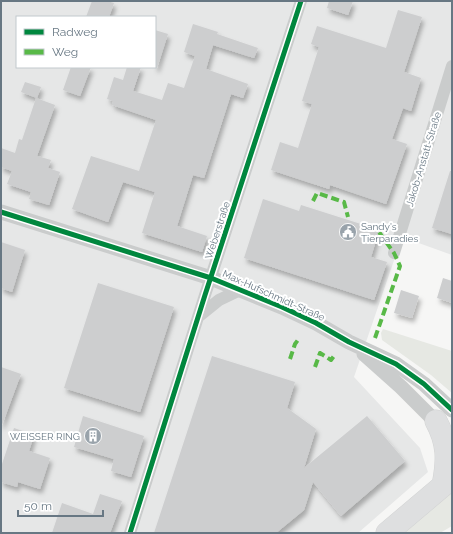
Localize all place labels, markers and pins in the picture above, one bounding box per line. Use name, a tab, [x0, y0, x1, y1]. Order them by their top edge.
place label: Sandy's Tierparadies	[361, 221, 418, 244]
public building icon: Sandy's Tierparadies	[338, 222, 358, 242]
building icon: WEISSER RING	[83, 426, 103, 446]
place label: WEISSER RING	[10, 431, 80, 442]

